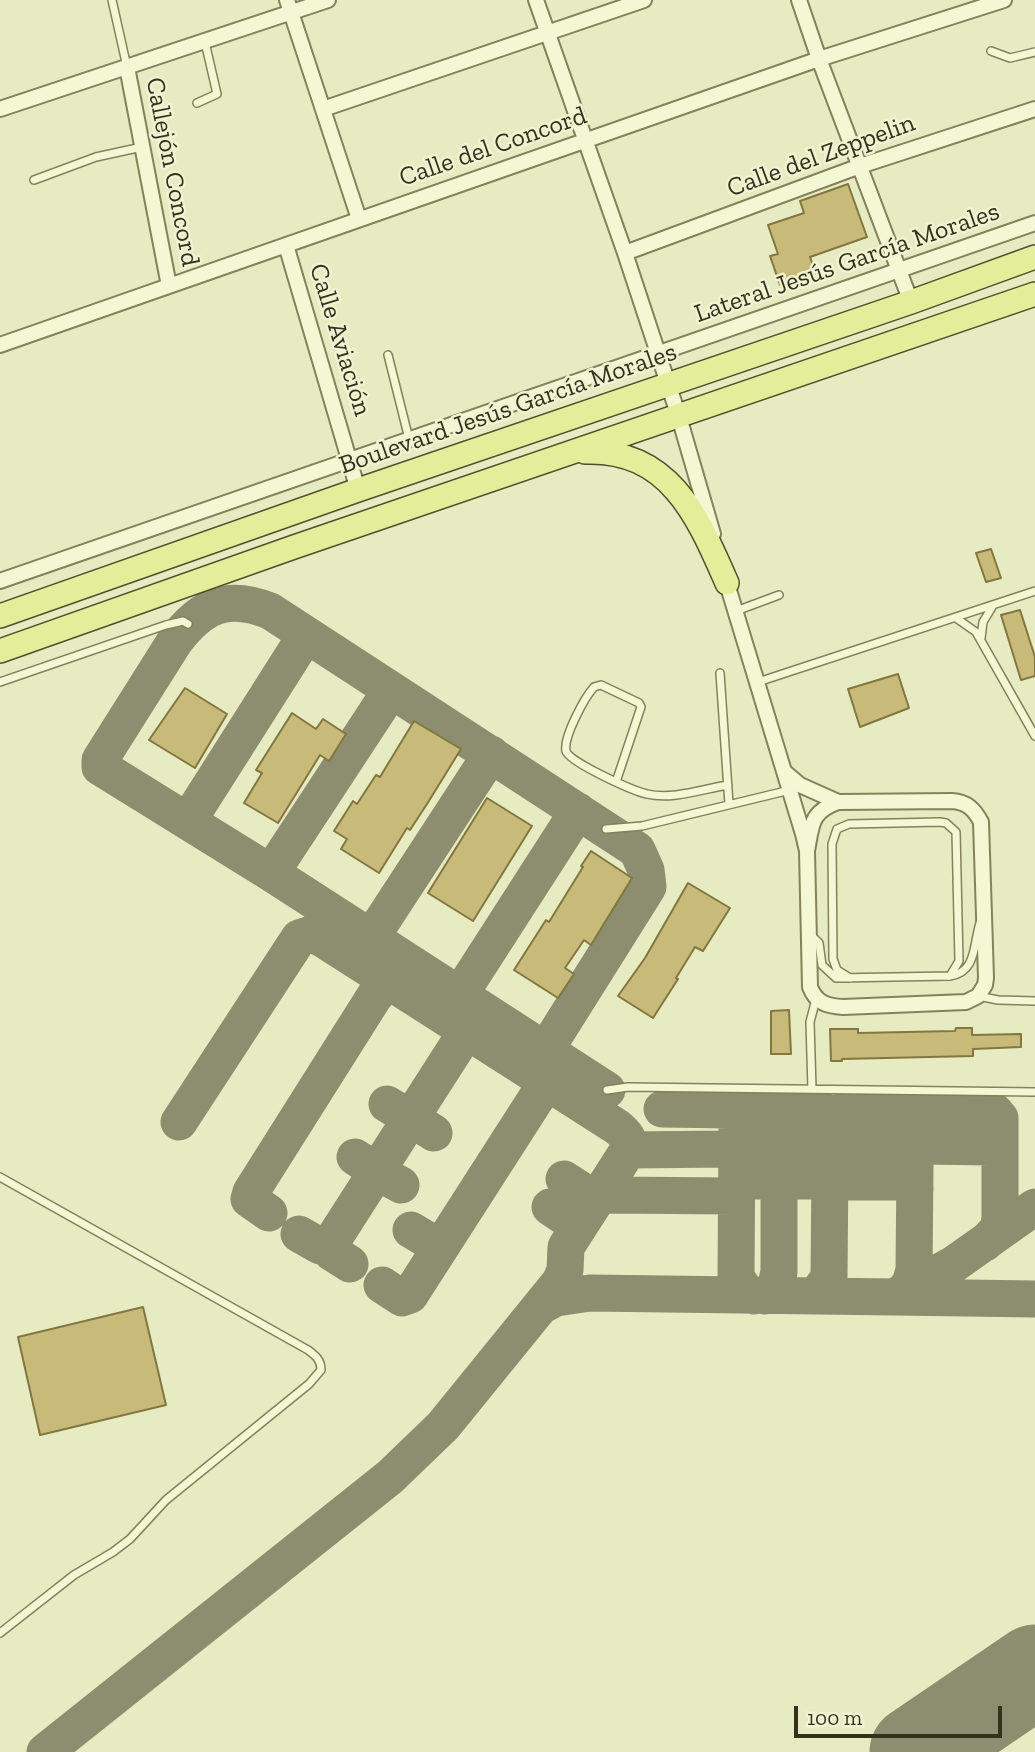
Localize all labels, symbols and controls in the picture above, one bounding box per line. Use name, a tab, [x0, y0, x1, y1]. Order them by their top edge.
street label: Callejón Concord	[138, 75, 206, 269]
street label: Calle del Concord	[395, 100, 591, 194]
street label: Calle del Zeppelin	[723, 108, 919, 204]
street label: Lateral Jesús García Morales	[690, 196, 1004, 330]
street label: Calle Aviación	[302, 260, 378, 420]
street label: Boulevard Jesús García Morales	[335, 336, 681, 482]
scale bar	[797, 1692, 1005, 1736]
text: 100 m	[807, 1705, 862, 1730]

